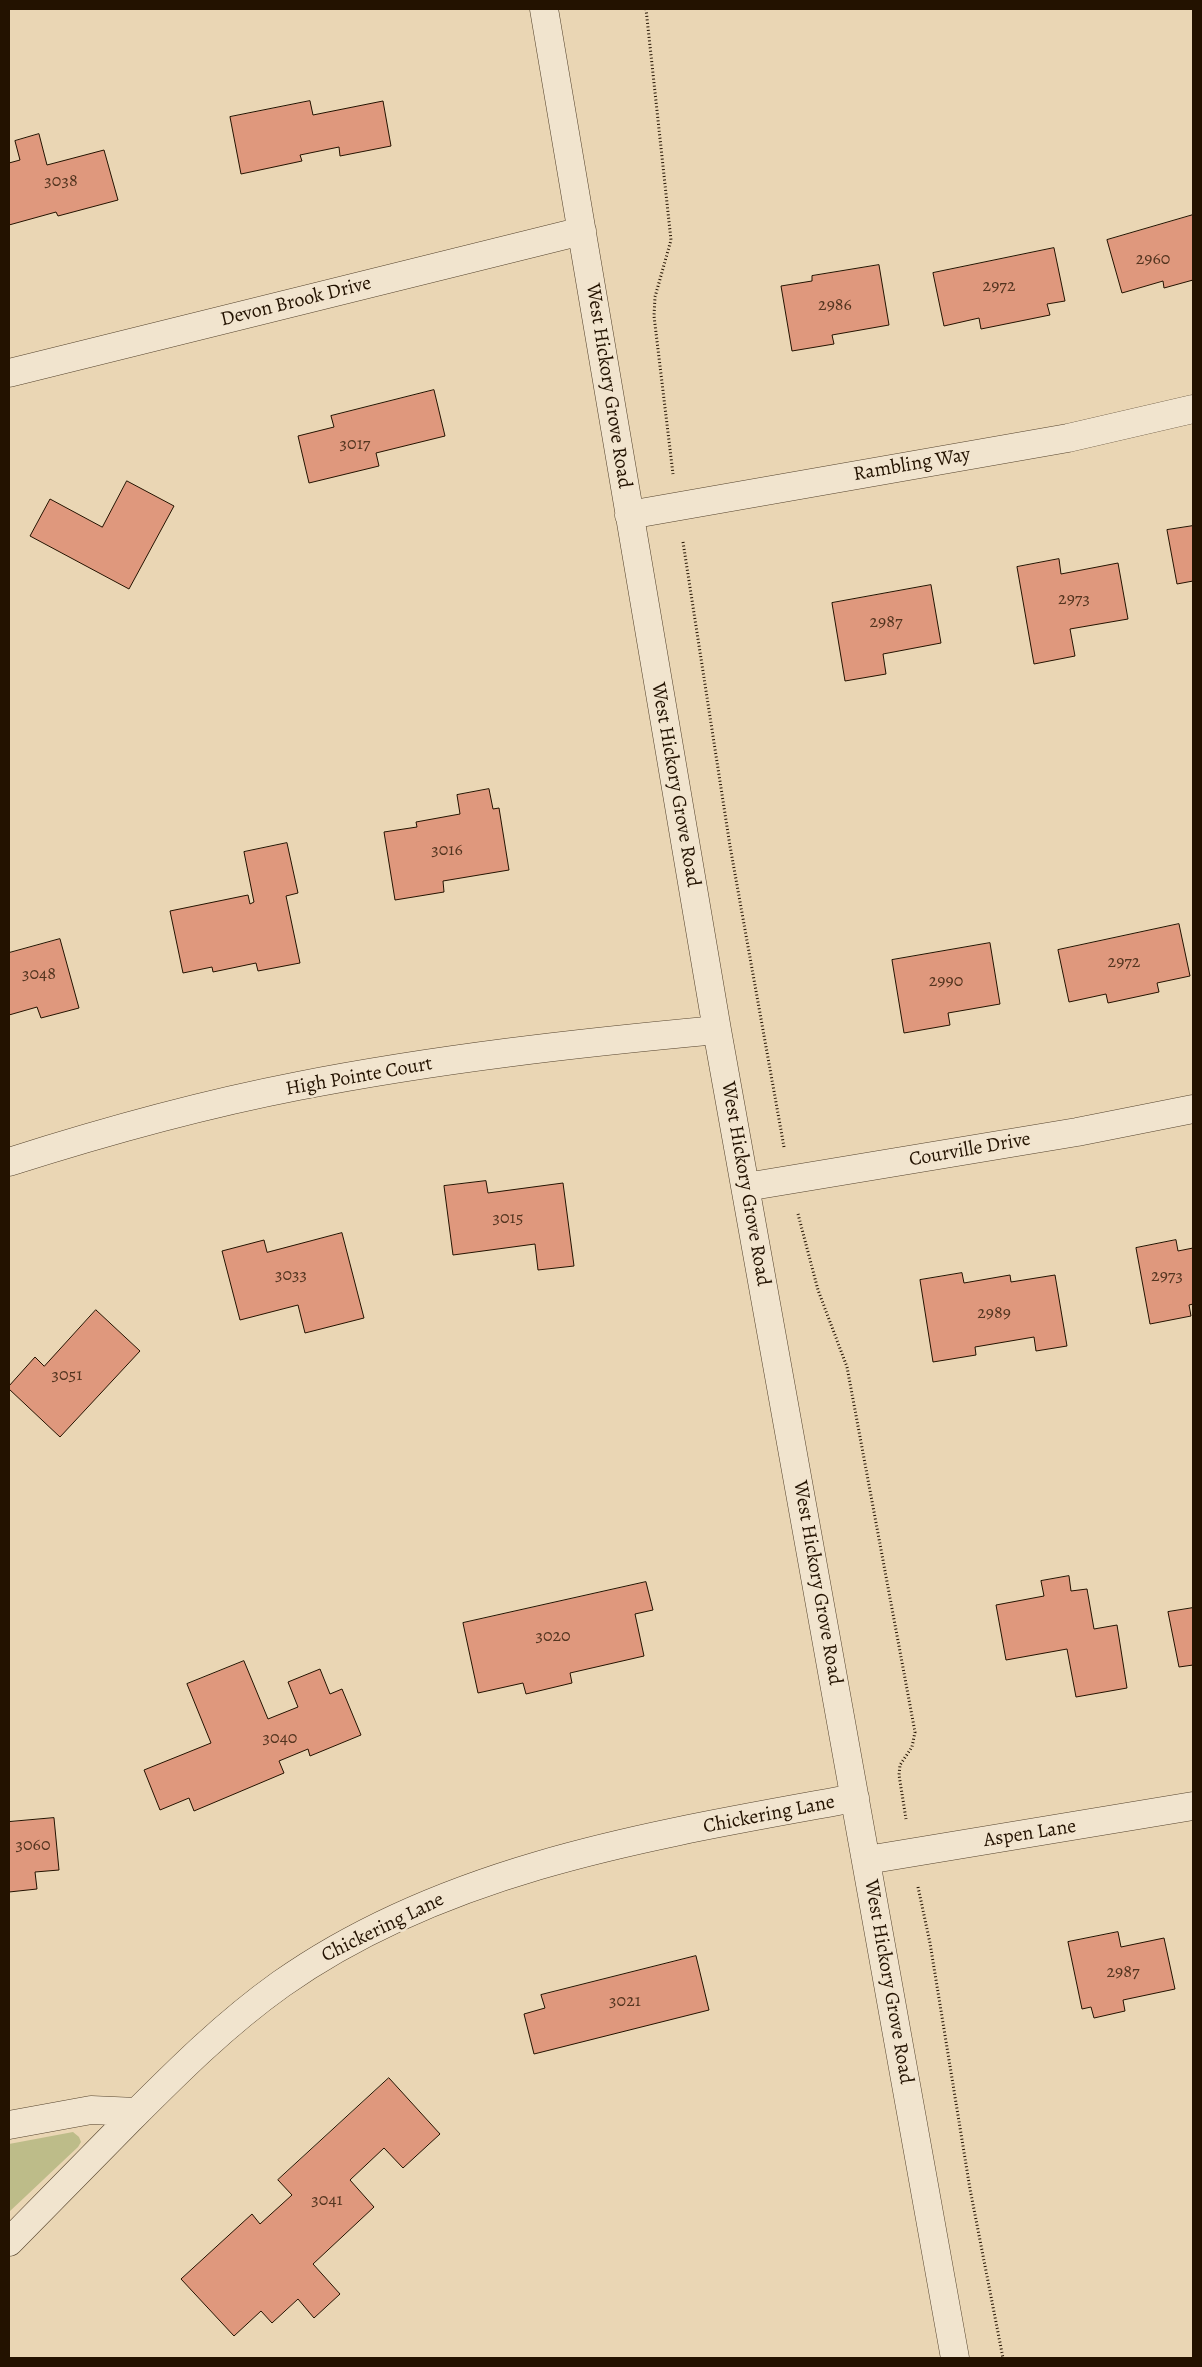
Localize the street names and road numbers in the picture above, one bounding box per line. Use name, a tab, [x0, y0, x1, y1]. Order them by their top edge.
street label: Devon Brook Drive	[218, 272, 374, 332]
street label: West Hickory Grove Road	[580, 282, 636, 490]
street label: Rambling Way	[852, 443, 972, 487]
street label: West Hickory Grove Road	[645, 681, 705, 889]
street label: High Pointe Court	[284, 1052, 434, 1102]
street label: West Hickory Grove Road	[715, 1080, 775, 1288]
street label: Courville Drive	[907, 1128, 1033, 1172]
street label: West Hickory Grove Road	[787, 1479, 847, 1687]
street label: Chickering Lane	[701, 1790, 837, 1840]
street label: Aspen Lane	[982, 1815, 1078, 1853]
street label: West Hickory Grove Road	[858, 1878, 918, 2086]
street label: Chickering Lane	[318, 1888, 448, 1968]

